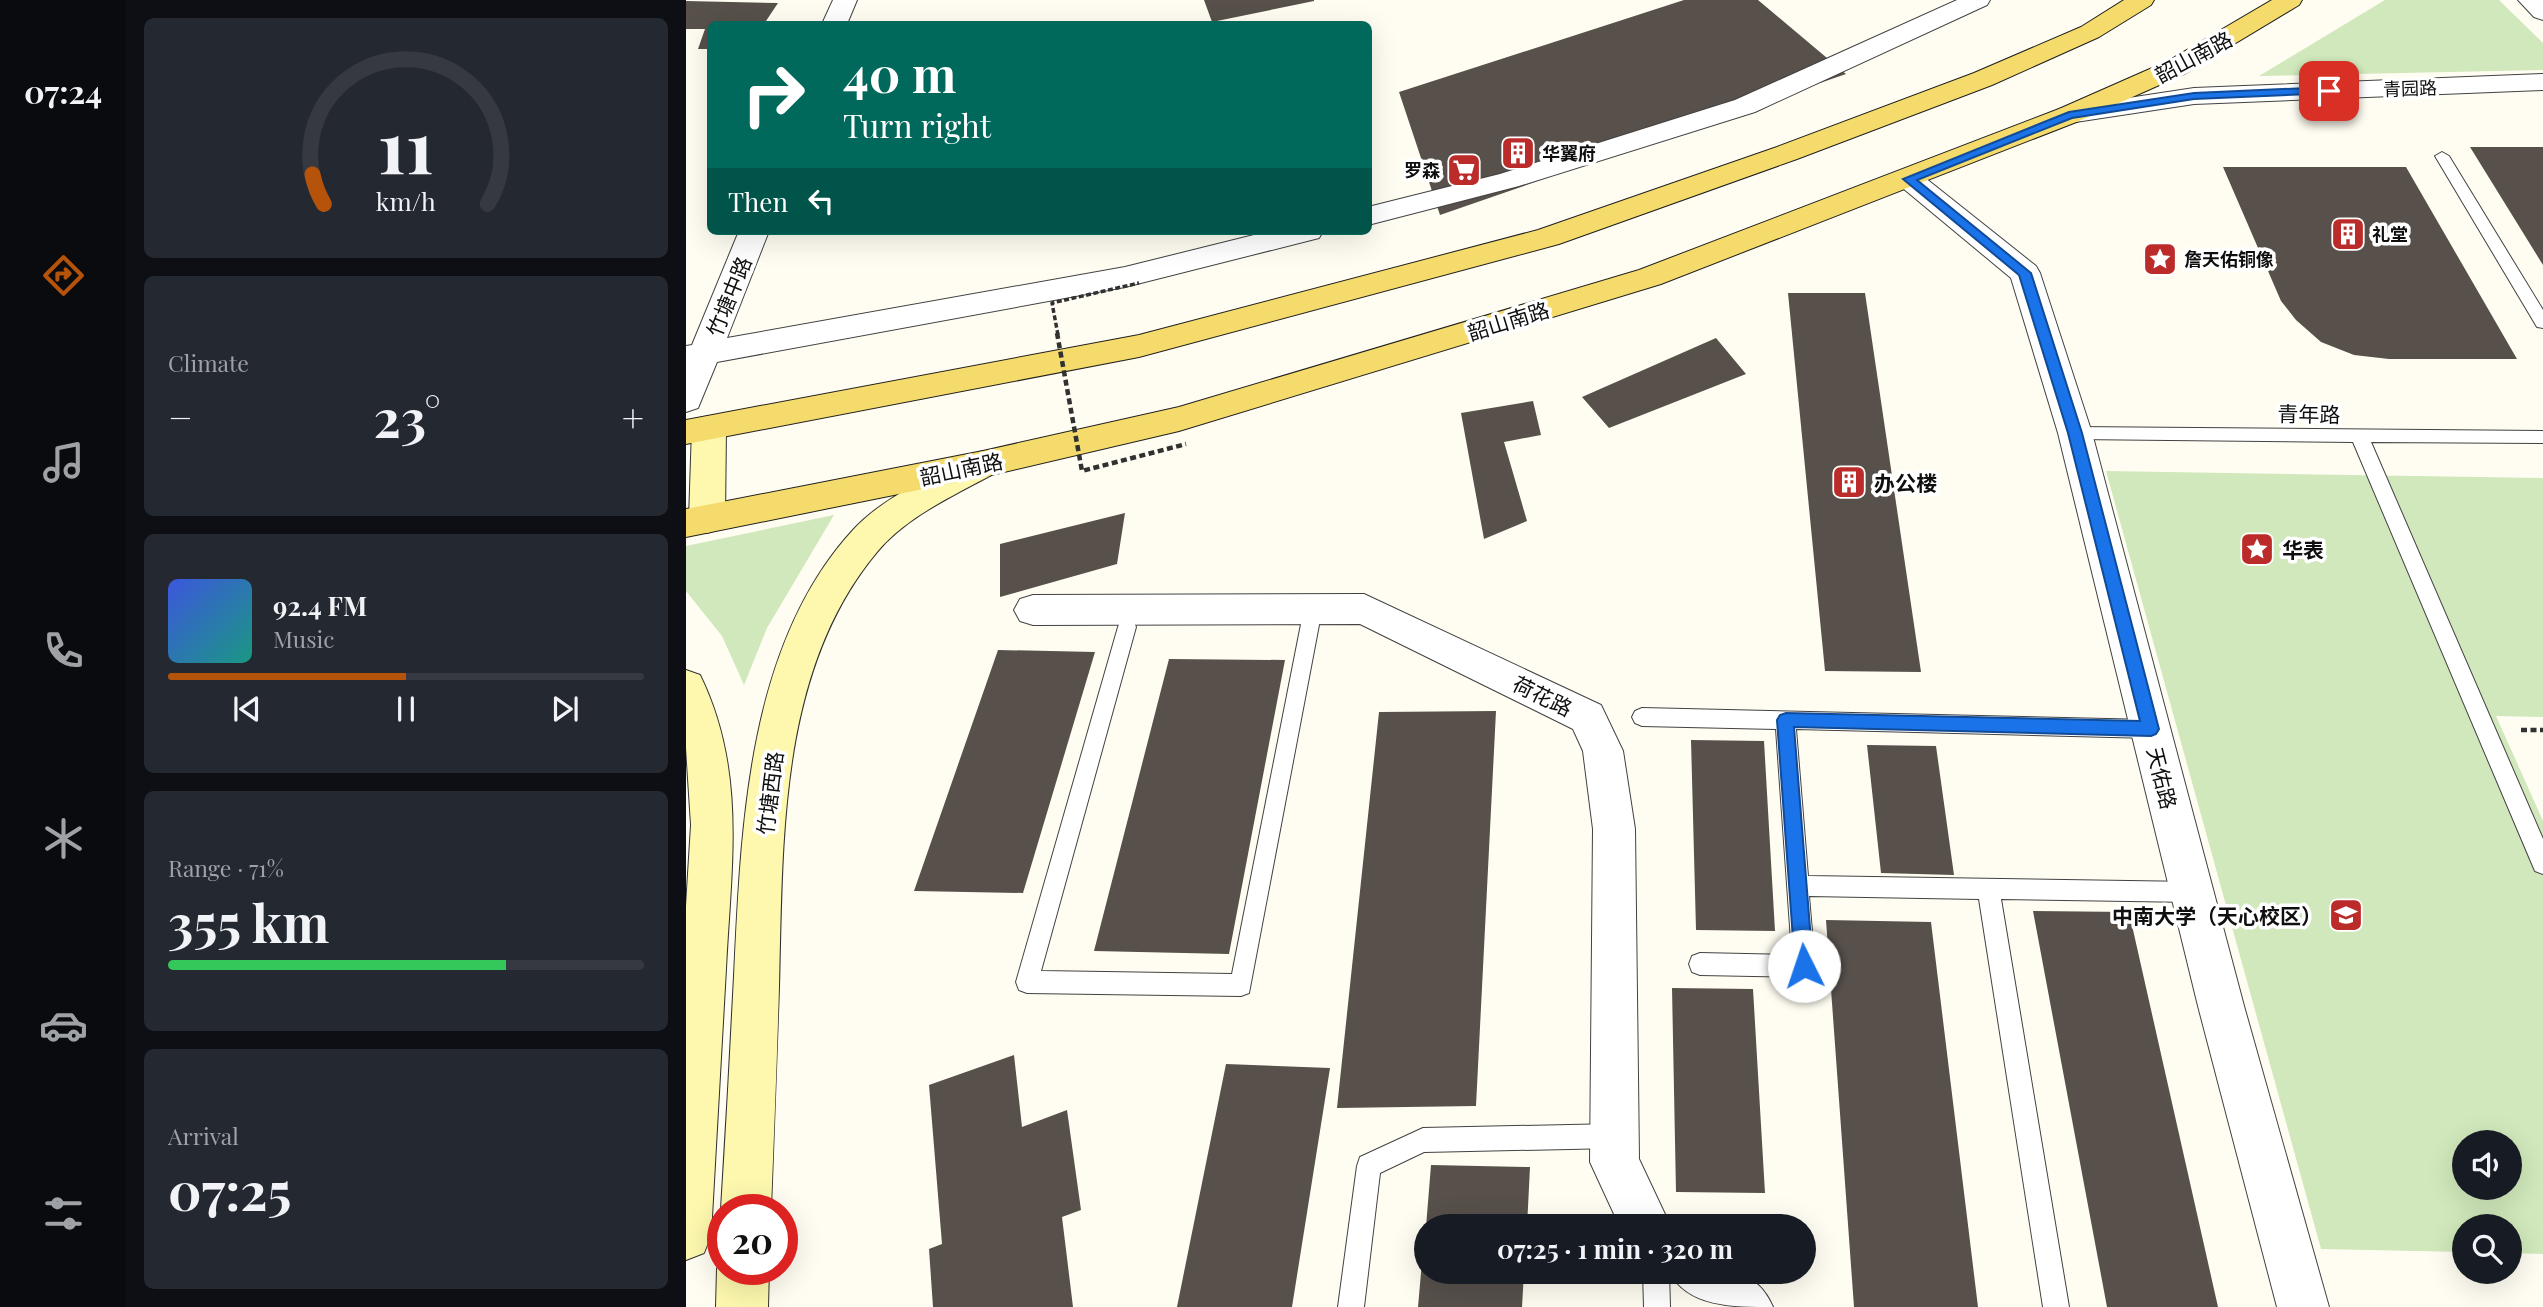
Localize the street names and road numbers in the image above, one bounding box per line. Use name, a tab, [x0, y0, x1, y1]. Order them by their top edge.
street label: 韶山南路	[2149, 24, 2237, 88]
street label: 青园路	[2383, 75, 2437, 101]
street label: 竹塘中路	[699, 252, 757, 340]
street label: 韶山南路	[1464, 294, 1552, 346]
street label: 青年路	[2277, 398, 2341, 428]
street label: 韶山南路	[917, 446, 1005, 490]
street label: 荷花路	[1509, 669, 1577, 721]
street label: 天佑路	[2142, 744, 2184, 812]
street label: 竹塘西路	[750, 750, 788, 836]

